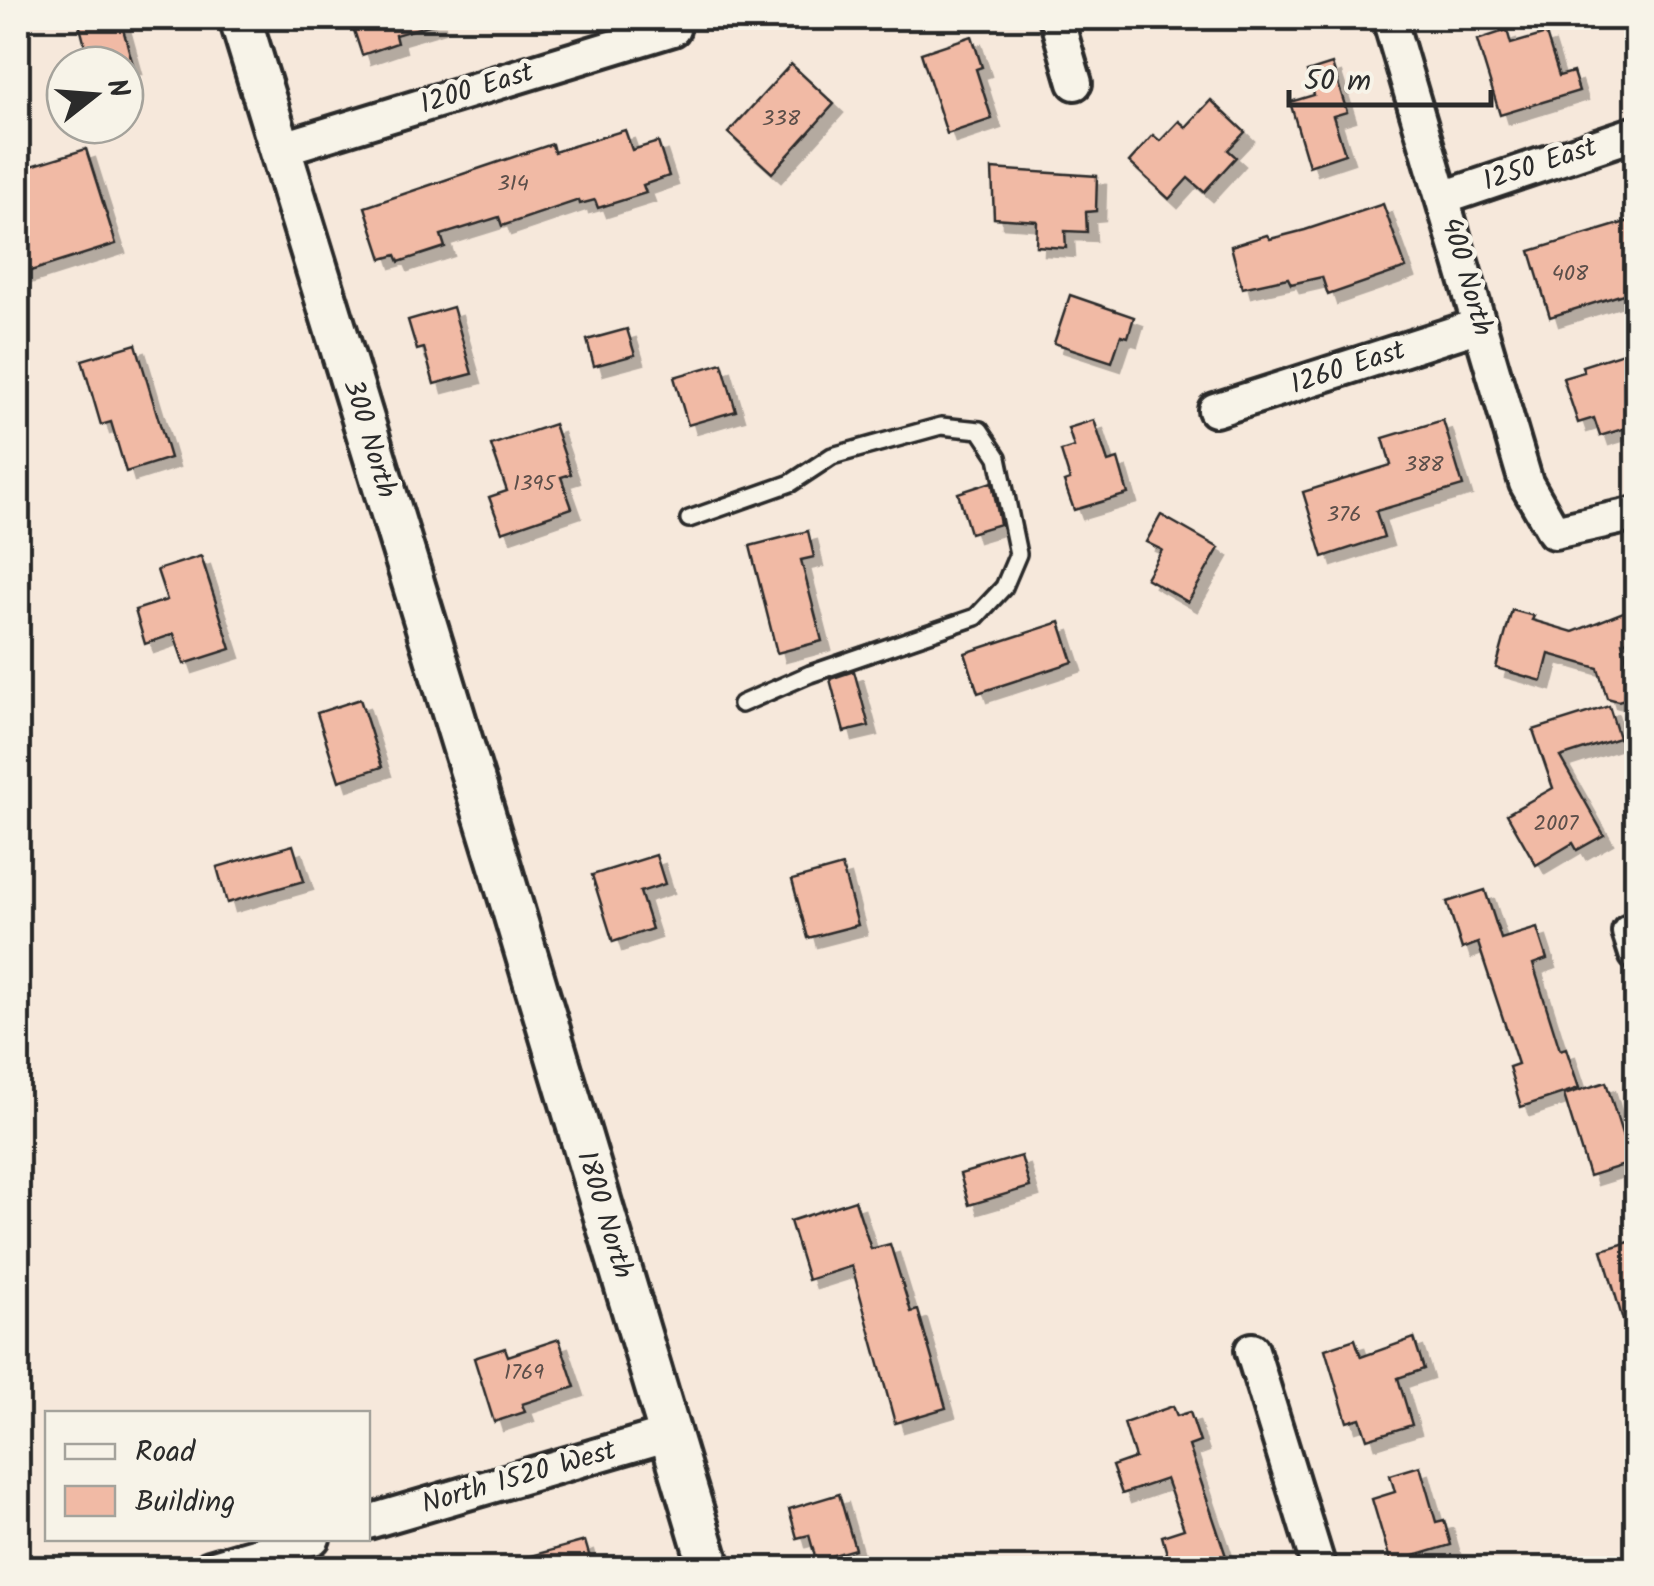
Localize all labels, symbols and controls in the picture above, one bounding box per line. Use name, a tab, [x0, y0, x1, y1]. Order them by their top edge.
north arrow	[45, 45, 145, 145]
scale bar	[1289, 45, 1492, 107]
street label: 1200 East	[415, 50, 540, 128]
text: 50 m	[1304, 58, 1371, 106]
text: N	[92, 73, 141, 104]
house number: 338	[762, 102, 801, 137]
street label: 1250 East	[1477, 125, 1604, 205]
house number: 314	[497, 167, 529, 202]
street label: 400 North	[1428, 212, 1504, 342]
house number: 408	[1552, 257, 1589, 292]
street label: 1260 East	[1285, 328, 1412, 408]
street label: 300 North	[330, 374, 408, 504]
house number: 388	[1404, 448, 1444, 483]
house number: 1395	[513, 467, 556, 502]
house number: 376	[1327, 498, 1361, 533]
house number: 2007	[1534, 807, 1579, 842]
street label: 1800 North	[563, 1145, 645, 1285]
house number: 1769	[504, 1356, 544, 1391]
legend	[45, 1411, 370, 1541]
street label: North 1520 West	[416, 1428, 623, 1527]
text: Road	[135, 1429, 196, 1477]
text: Building	[135, 1479, 235, 1527]

